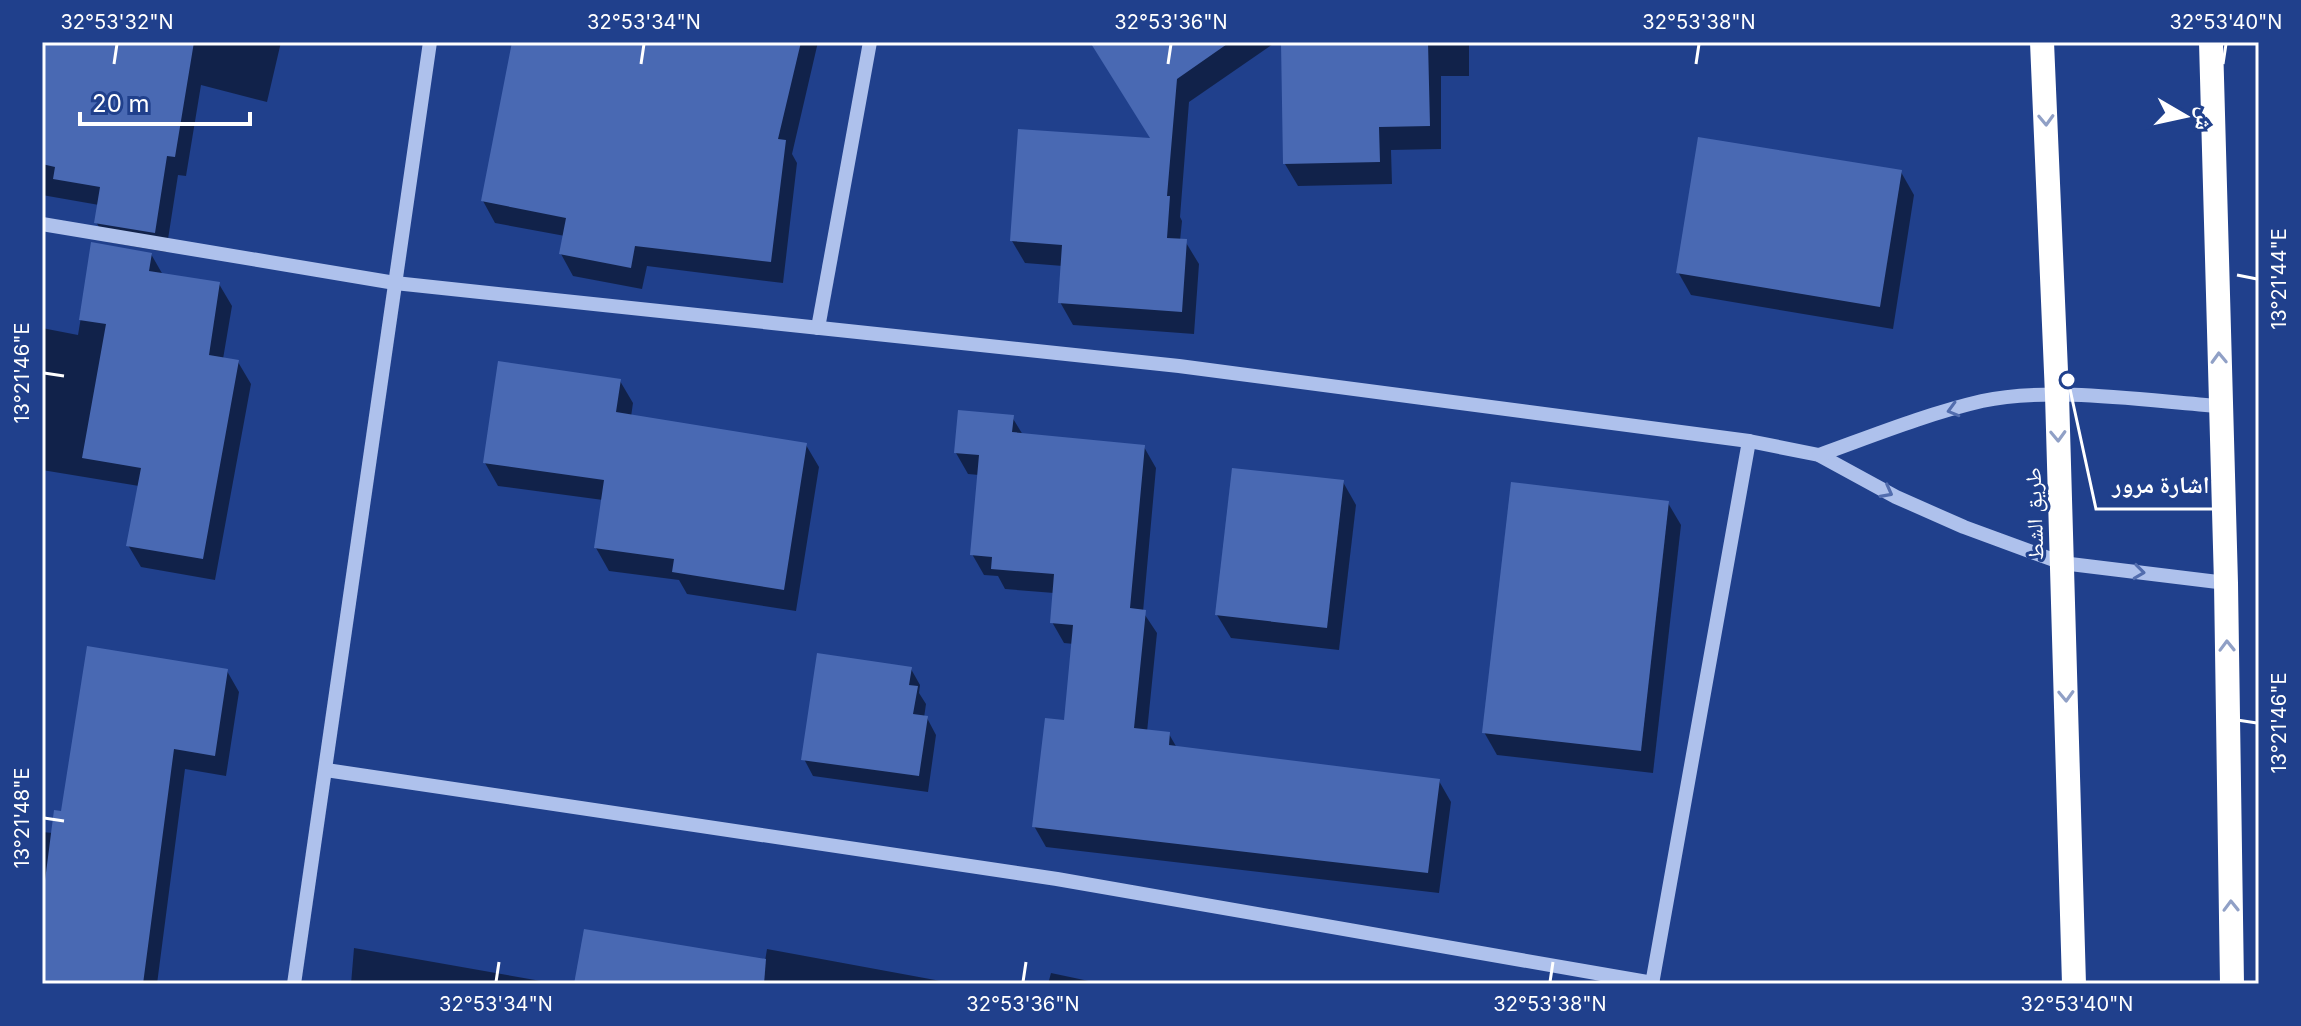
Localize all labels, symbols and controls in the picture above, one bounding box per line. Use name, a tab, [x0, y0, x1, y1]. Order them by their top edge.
text: 32°53'32"N	[60, 10, 174, 34]
text: 32°53'34"N	[587, 10, 701, 34]
text: 32°53'36"N	[1114, 10, 1228, 34]
text: 32°53'38"N	[1642, 10, 1756, 34]
text: 32°53'40"N	[2170, 10, 2282, 34]
scale bar	[80, 76, 250, 126]
north arrow	[2145, 76, 2225, 156]
text: 20 m	[92, 89, 150, 118]
text: ش	[2189, 105, 2219, 133]
one-way arrow	[2037, 114, 2054, 127]
text: 13°21'44"E	[2267, 228, 2291, 330]
text: 13°21'46"E	[10, 322, 34, 424]
one-way arrow	[2211, 351, 2228, 364]
one-way arrow	[1946, 401, 1960, 417]
one-way arrow	[2050, 430, 2067, 443]
callout: اشارة مرور	[2096, 461, 2225, 509]
street label: طريق الشط	[2019, 467, 2050, 561]
text: اشارة مرور	[2111, 470, 2210, 499]
one-way arrow	[1879, 483, 1893, 498]
one-way arrow	[2133, 564, 2146, 581]
one-way arrow	[2218, 639, 2235, 652]
text: 13°21'46"E	[2267, 672, 2291, 774]
one-way arrow	[2057, 690, 2074, 703]
text: 13°21'48"E	[10, 767, 34, 869]
one-way arrow	[2222, 899, 2239, 912]
text: 32°53'34"N	[439, 992, 553, 1016]
text: 32°53'36"N	[966, 992, 1080, 1016]
text: 32°53'38"N	[1493, 992, 1607, 1016]
text: 32°53'40"N	[2021, 992, 2133, 1016]

